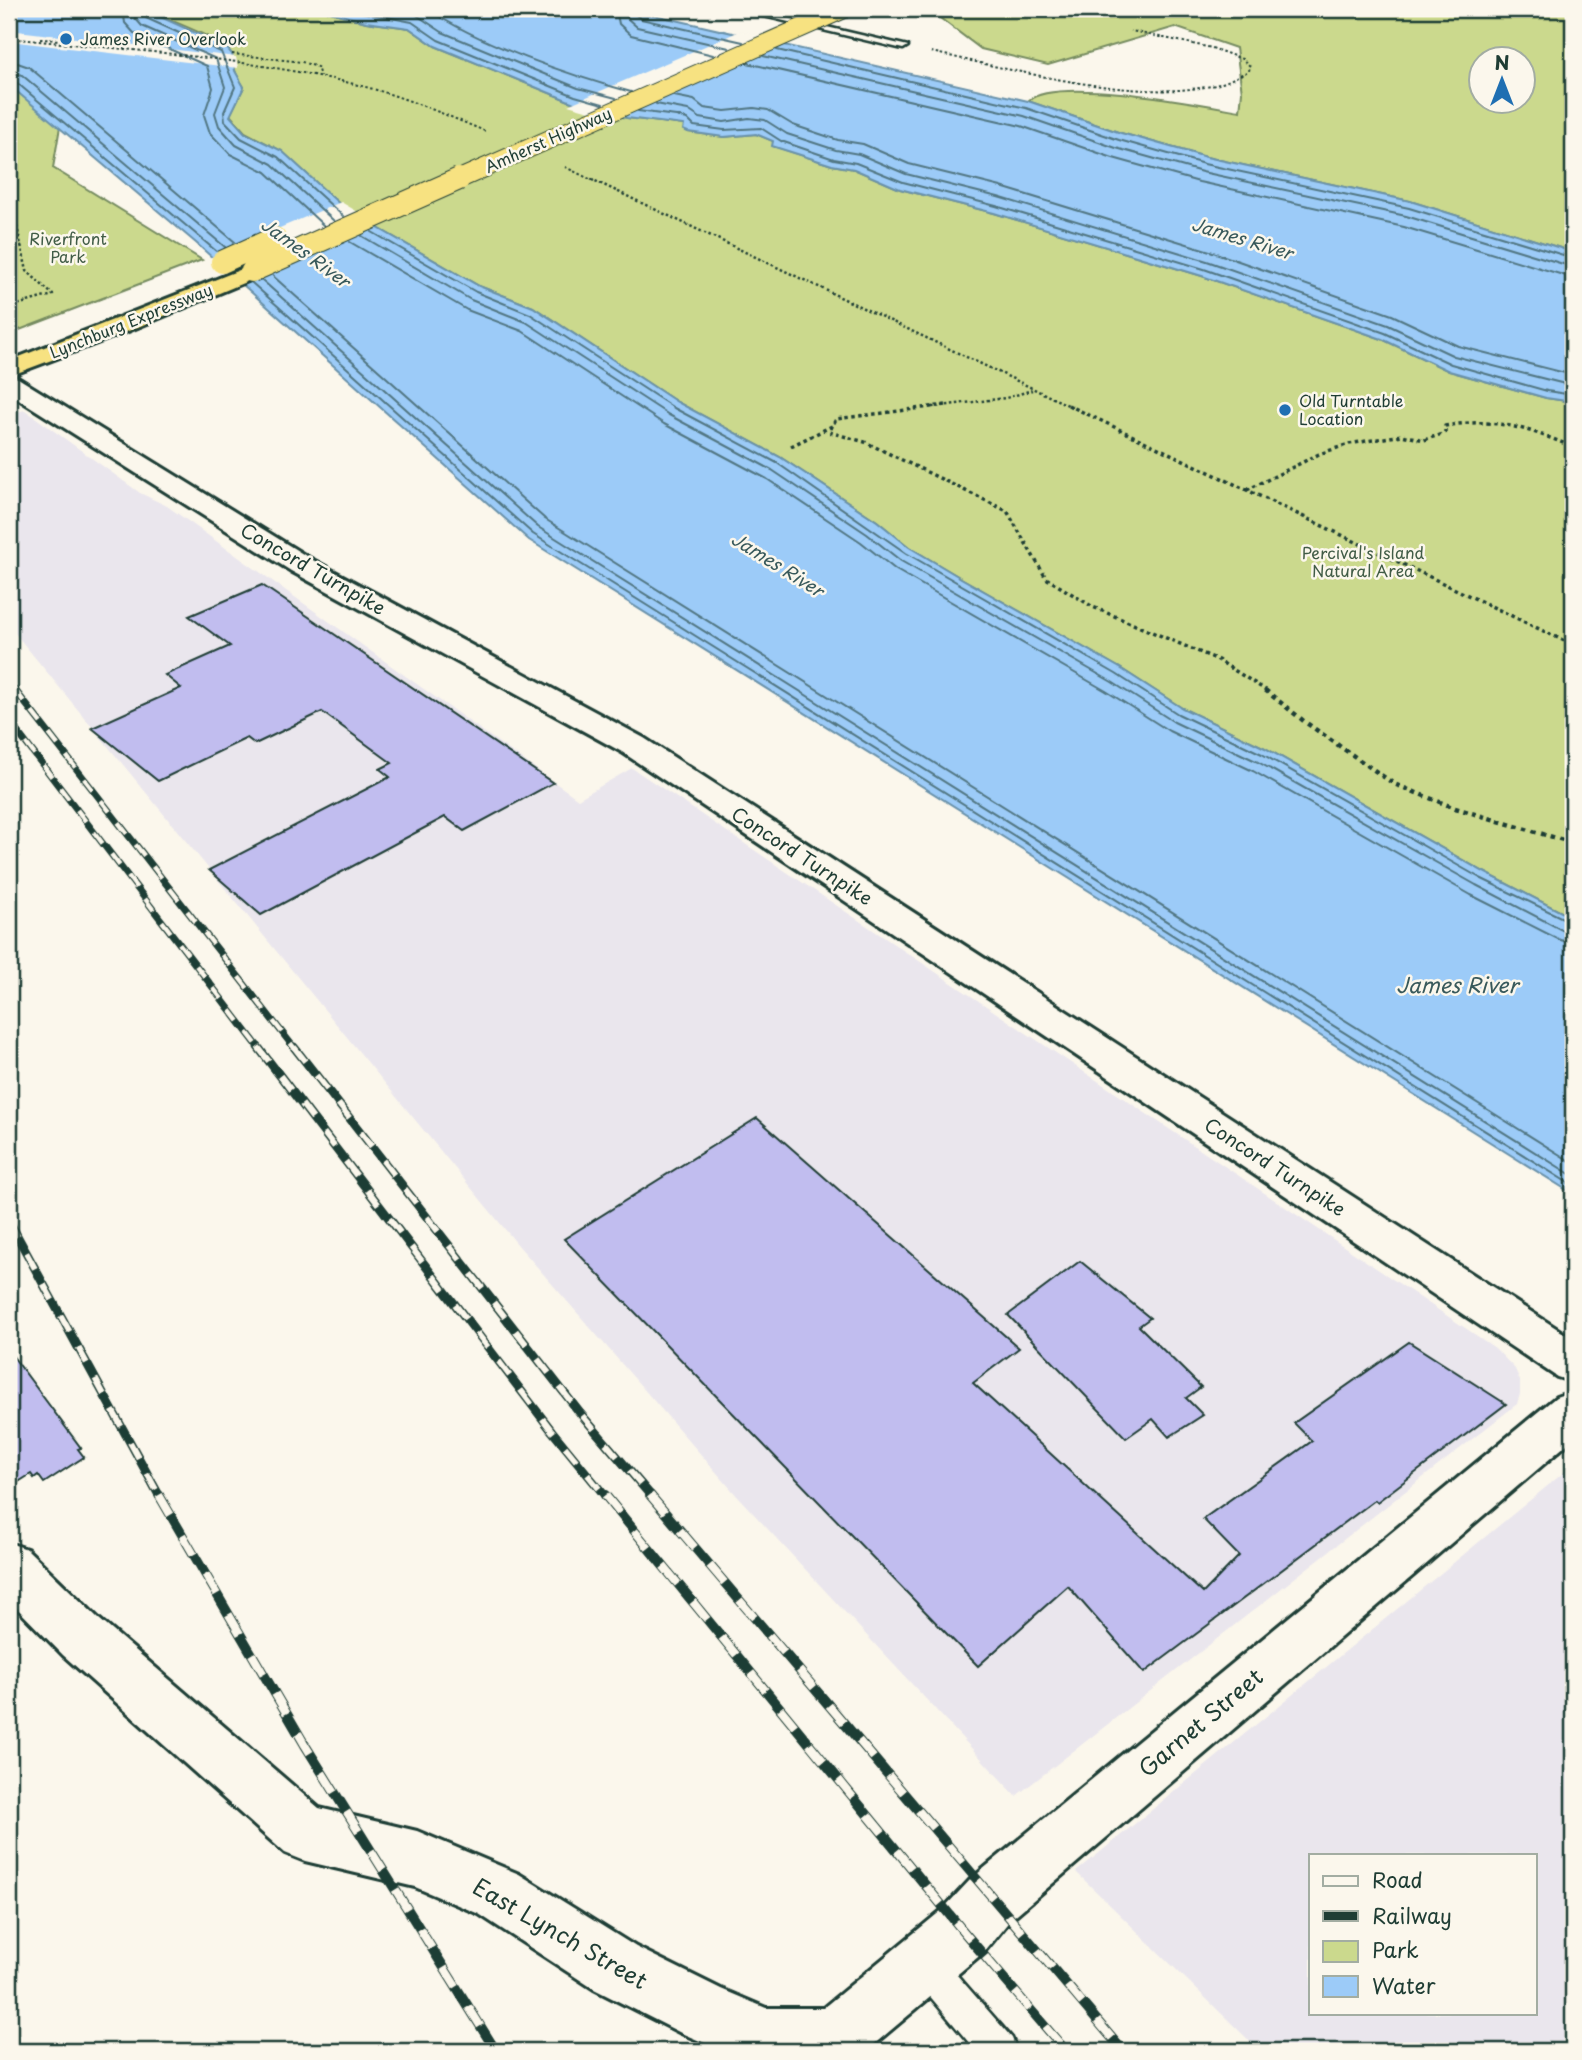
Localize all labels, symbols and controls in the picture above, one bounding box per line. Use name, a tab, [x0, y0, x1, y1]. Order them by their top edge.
place label: James River Overlook	[80, 26, 246, 50]
marker: James River Overlook	[58, 31, 74, 47]
north arrow	[1466, 46, 1536, 116]
text: N	[1494, 48, 1510, 76]
street label: Amherst Highway	[480, 100, 615, 178]
water label: James River	[1189, 209, 1299, 267]
water label: James River	[256, 210, 358, 295]
park label: Riverfront Park	[29, 226, 107, 268]
street label: Lynchburg Expressway	[46, 276, 216, 364]
place label: Old Turntable Location	[1299, 388, 1404, 430]
marker: Old Turntable Location	[1277, 402, 1293, 418]
street label: Concord Turnpike	[236, 515, 391, 621]
water label: James River	[726, 525, 832, 604]
park label: Percival's Island Natural Area	[1302, 540, 1425, 582]
street label: Concord Turnpike	[727, 799, 879, 911]
water label: James River	[1396, 968, 1520, 1000]
street label: Concord Turnpike	[1200, 1110, 1352, 1222]
street label: Garnet Street	[1130, 1659, 1270, 1785]
legend	[1309, 1854, 1536, 2014]
text: Road	[1372, 1863, 1423, 1895]
street label: East Lynch Street	[467, 1868, 655, 1997]
text: Railway	[1372, 1899, 1452, 1931]
text: Park	[1372, 1933, 1419, 1965]
text: Water	[1372, 1969, 1436, 2001]

